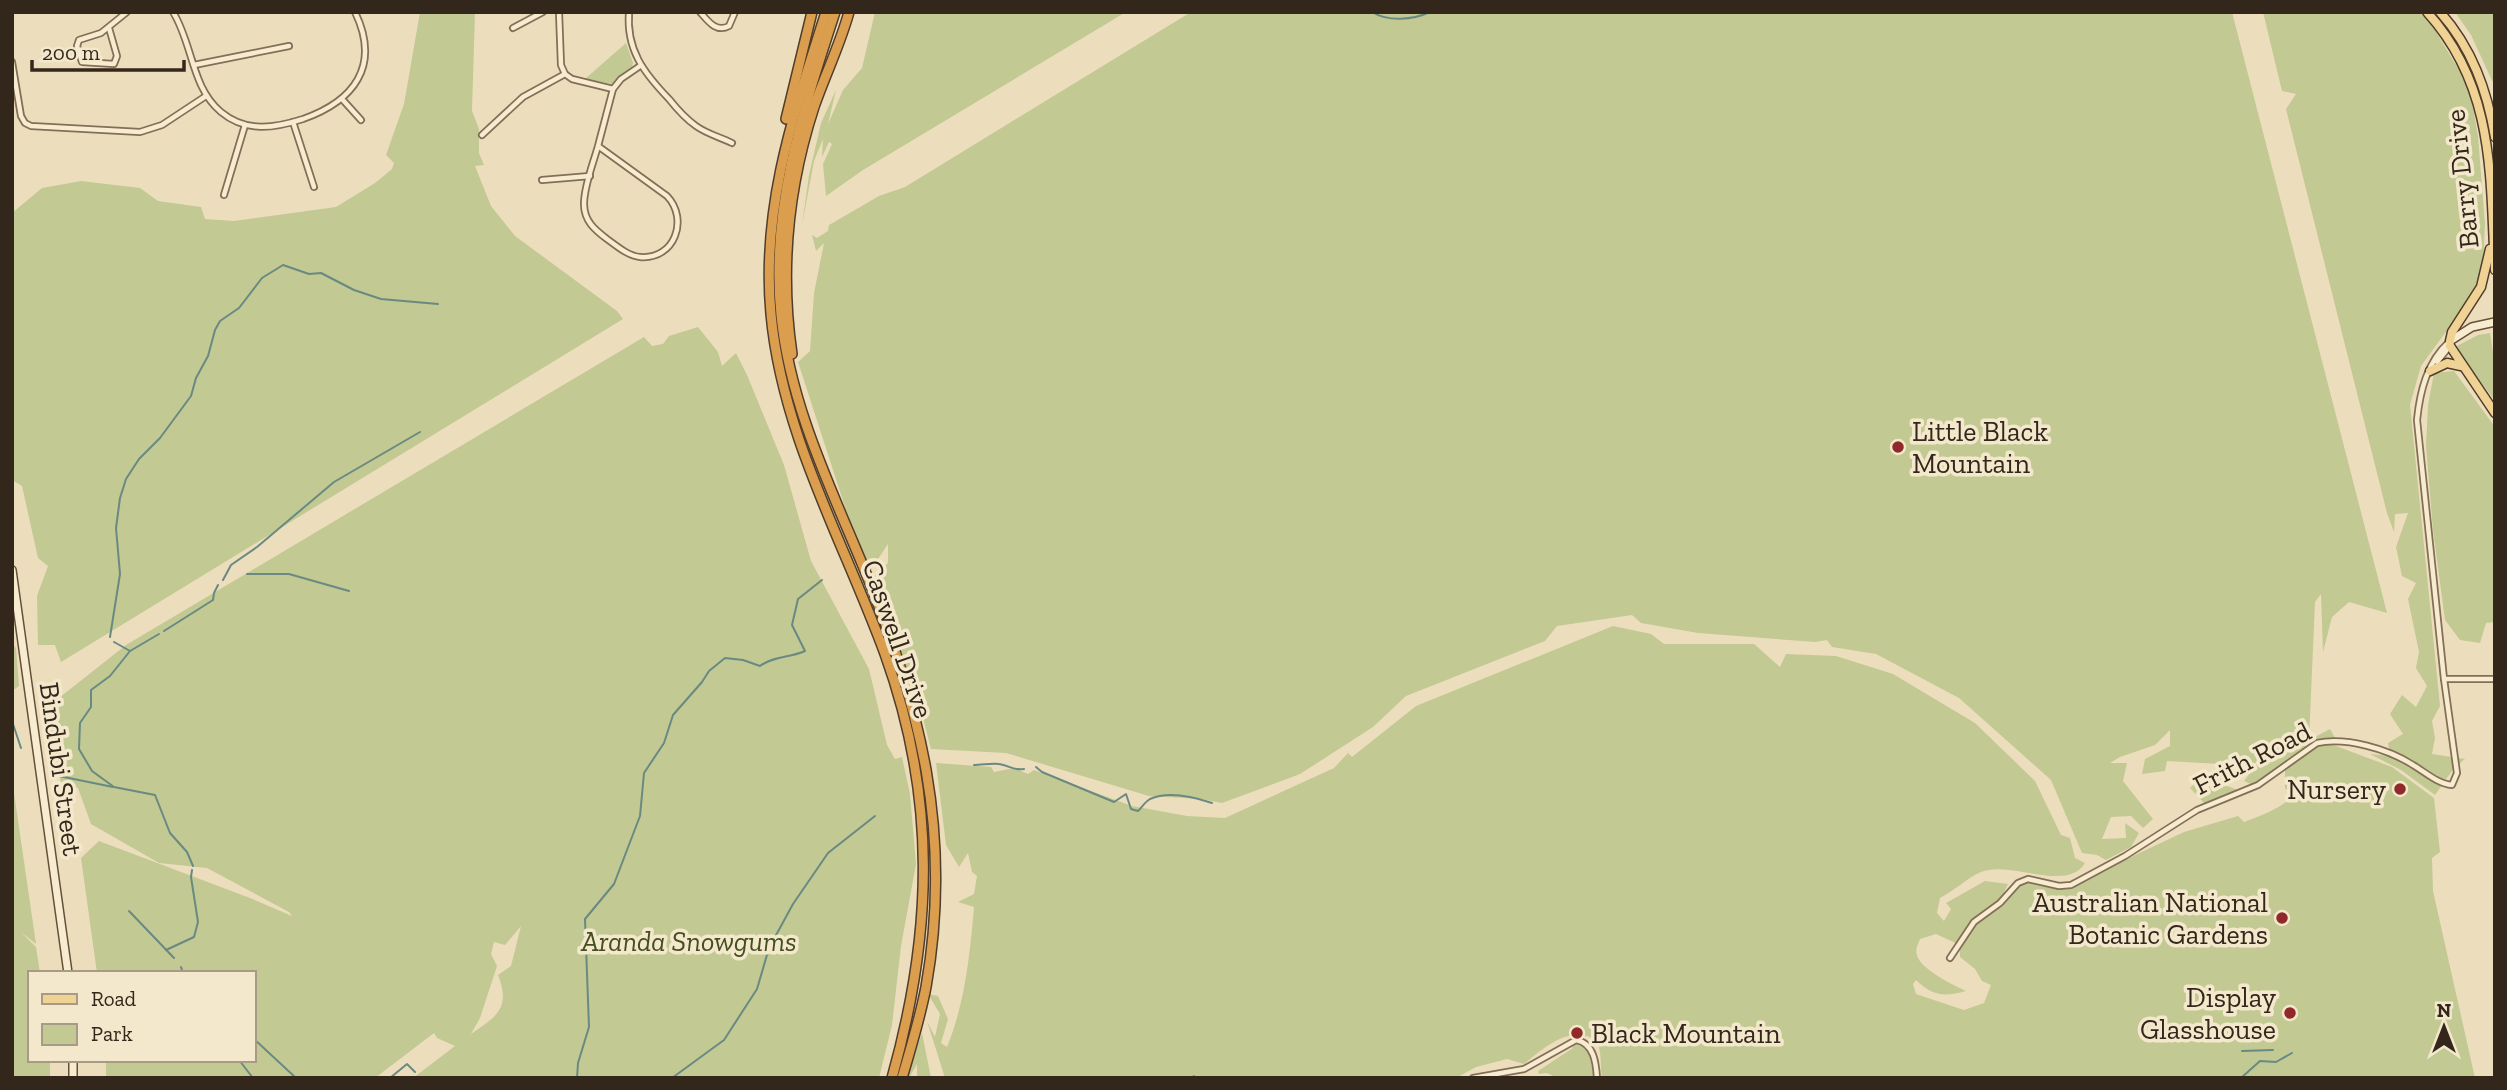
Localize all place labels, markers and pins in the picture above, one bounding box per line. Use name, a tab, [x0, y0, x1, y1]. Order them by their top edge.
place label: Little Black Mountain	[1912, 415, 2048, 480]
marker: Little Black Mountain	[1890, 439, 1906, 455]
place label: Nursery	[2287, 773, 2387, 806]
marker: Nursery	[2392, 781, 2408, 797]
place label: Australian National Botanic Gardens	[2032, 886, 2268, 951]
marker: Australian National Botanic Gardens	[2274, 910, 2290, 926]
place label: Display Glasshouse	[2140, 981, 2277, 1046]
marker: Display Glasshouse	[2282, 1005, 2298, 1021]
place label: Black Mountain	[1591, 1017, 1781, 1050]
marker: Black Mountain	[1569, 1025, 1585, 1041]

